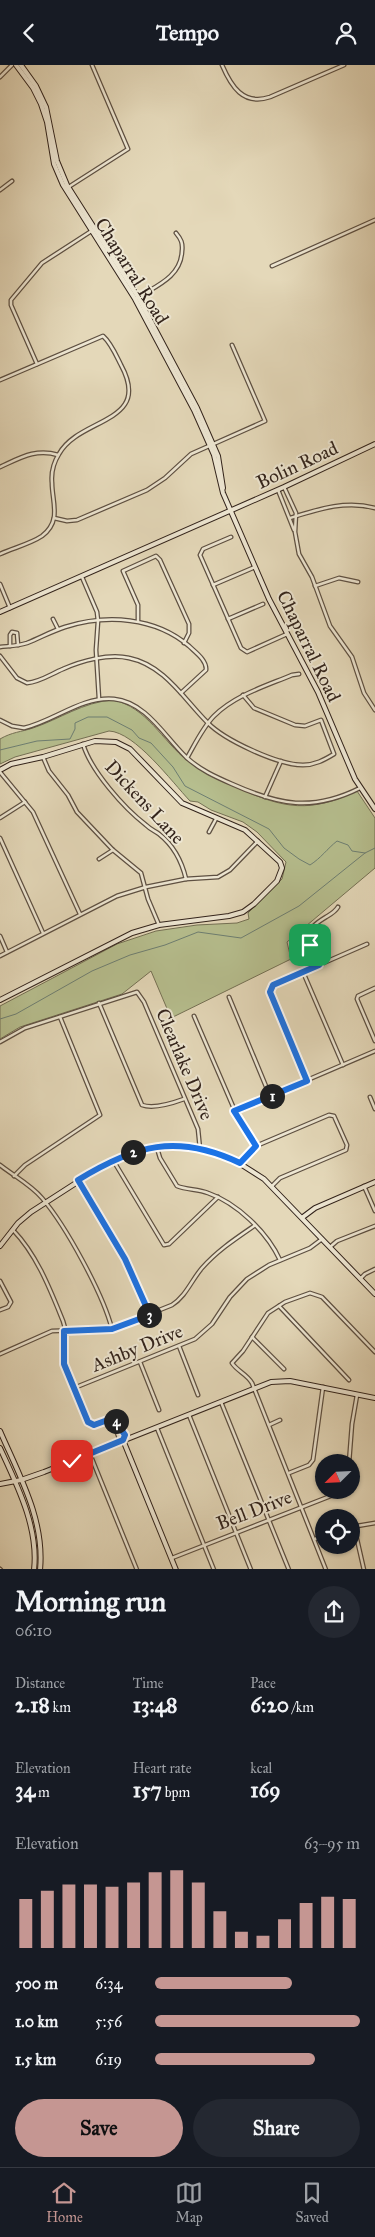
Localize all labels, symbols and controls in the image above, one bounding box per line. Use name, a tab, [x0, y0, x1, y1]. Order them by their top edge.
icon: back	[15, 19, 43, 47]
text: Tempo	[156, 19, 219, 46]
icon: person	[332, 19, 360, 47]
street label: Chaparral Road	[90, 214, 174, 329]
street label: Bolin Road	[253, 436, 342, 494]
street label: Chaparral Road	[272, 587, 346, 706]
street label: Dickens Lane	[100, 755, 190, 849]
pin	[289, 924, 331, 966]
icon: arrive	[296, 931, 324, 959]
street label: Clearlake Drive	[151, 1005, 219, 1123]
pin: 1	[260, 1083, 284, 1109]
text: 1	[270, 1088, 275, 1105]
pin: 2	[120, 1139, 146, 1165]
text: 2	[130, 1144, 137, 1161]
pin: 3	[136, 1303, 162, 1327]
text: 3	[147, 1307, 152, 1324]
street label: Ashby Drive	[87, 1319, 186, 1377]
pin: 4	[104, 1409, 128, 1433]
text: 4	[113, 1413, 120, 1430]
pin	[51, 1440, 93, 1482]
icon: check	[58, 1447, 86, 1475]
north arrow	[315, 1454, 360, 1499]
map controls	[315, 1454, 360, 1554]
street label: Bell Drive	[213, 1485, 295, 1535]
button: locate	[315, 1509, 360, 1554]
text: Morning run	[15, 1584, 166, 1619]
button: share	[308, 1586, 360, 1638]
text: 06:10	[15, 1621, 52, 1640]
text: Distance	[15, 1675, 65, 1692]
text: Time	[133, 1675, 164, 1692]
text: Pace	[250, 1675, 276, 1692]
text: 2.18	[15, 1692, 50, 1718]
text: 13:48	[133, 1692, 178, 1718]
text: 6:20	[250, 1692, 289, 1718]
text: km	[50, 1699, 71, 1716]
text: /km	[289, 1699, 314, 1716]
text: Elevation	[15, 1760, 71, 1777]
text: Heart rate	[133, 1760, 192, 1777]
text: kcal	[250, 1760, 272, 1777]
text: 34	[15, 1777, 35, 1803]
text: 157	[133, 1777, 162, 1803]
text: 169	[250, 1777, 281, 1803]
text: m	[35, 1784, 50, 1801]
text: bpm	[162, 1784, 190, 1801]
text: Elevation	[15, 1834, 79, 1853]
text: 63–95 m	[304, 1834, 360, 1853]
text: 500 m	[15, 1974, 58, 1993]
text: 6:34	[95, 1974, 123, 1993]
text: 1.0 km	[15, 2012, 58, 2031]
text: 5:56	[95, 2012, 122, 2031]
text: 1.5 km	[15, 2050, 56, 2069]
text: 6:19	[95, 2050, 122, 2069]
button: Save	[15, 2099, 183, 2157]
button: Share	[193, 2099, 360, 2157]
tab: Home	[46, 2179, 83, 2226]
tab: Map	[175, 2179, 203, 2226]
tab: Saved	[296, 2179, 329, 2226]

